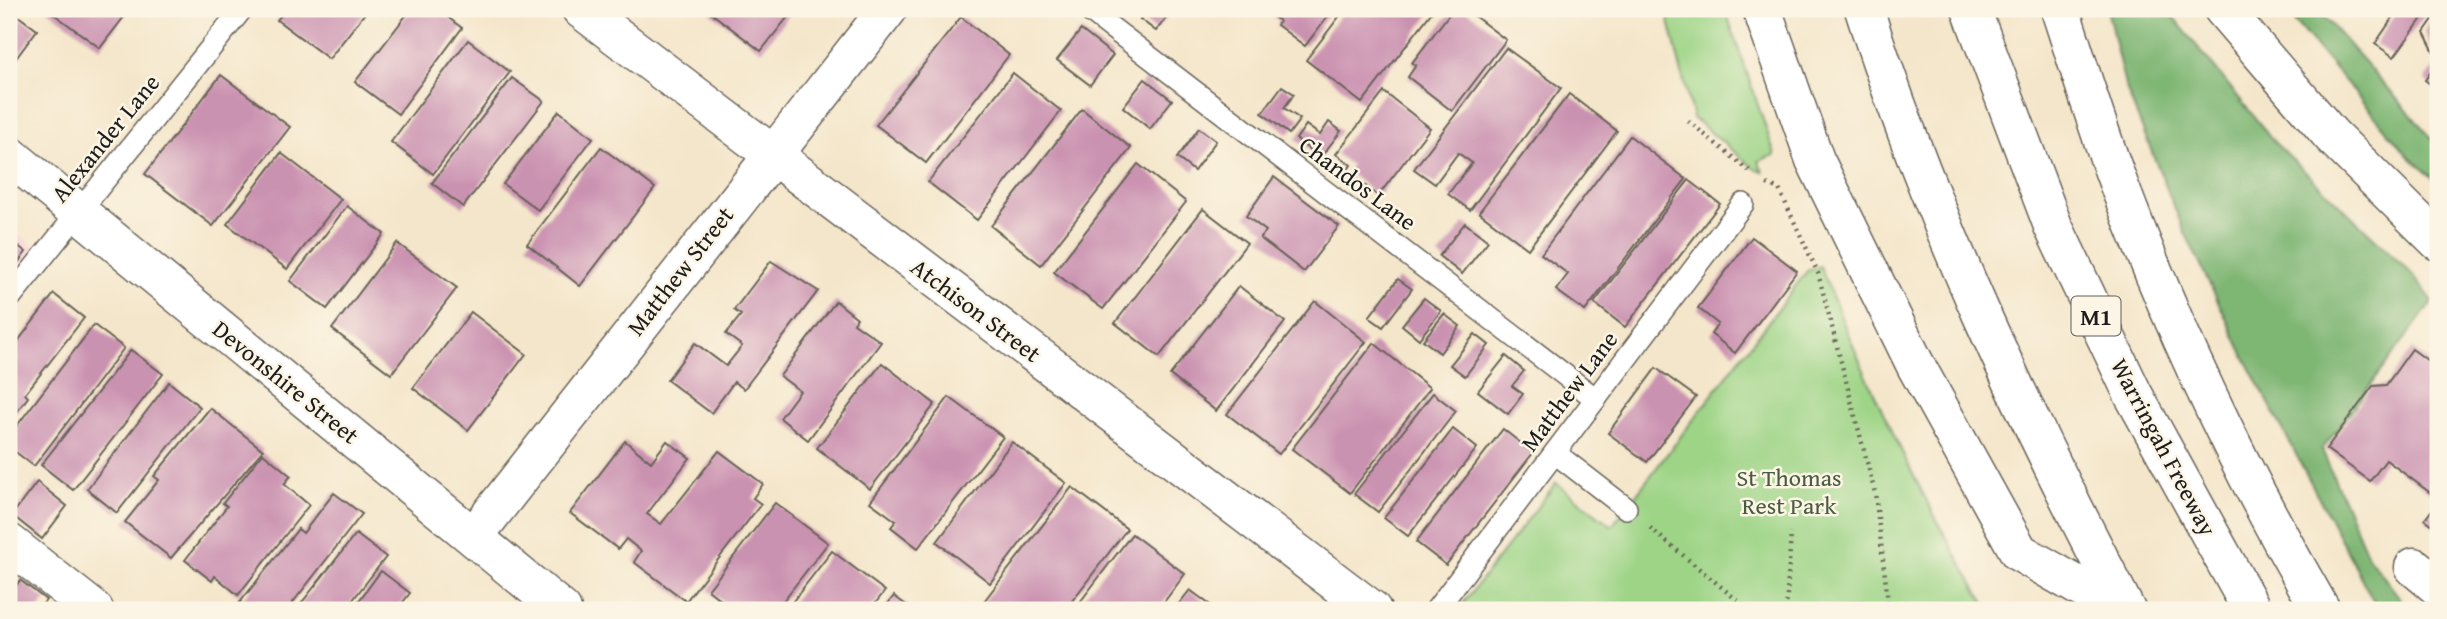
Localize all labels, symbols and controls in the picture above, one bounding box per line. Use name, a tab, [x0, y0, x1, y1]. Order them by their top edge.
street label: Alexander Lane	[42, 66, 168, 210]
street label: Chandos Lane	[1292, 127, 1424, 239]
street label: Matthew Street	[618, 198, 742, 343]
street label: Atchison Street	[904, 249, 1049, 371]
road number: M1	[2072, 296, 2120, 336]
street label: Devonshire Street	[205, 312, 367, 452]
street label: Matthew Lane	[1512, 323, 1626, 459]
street label: Warringah Freeway	[2102, 352, 2226, 542]
park label: St Thomas Rest Park	[1736, 460, 1842, 523]

